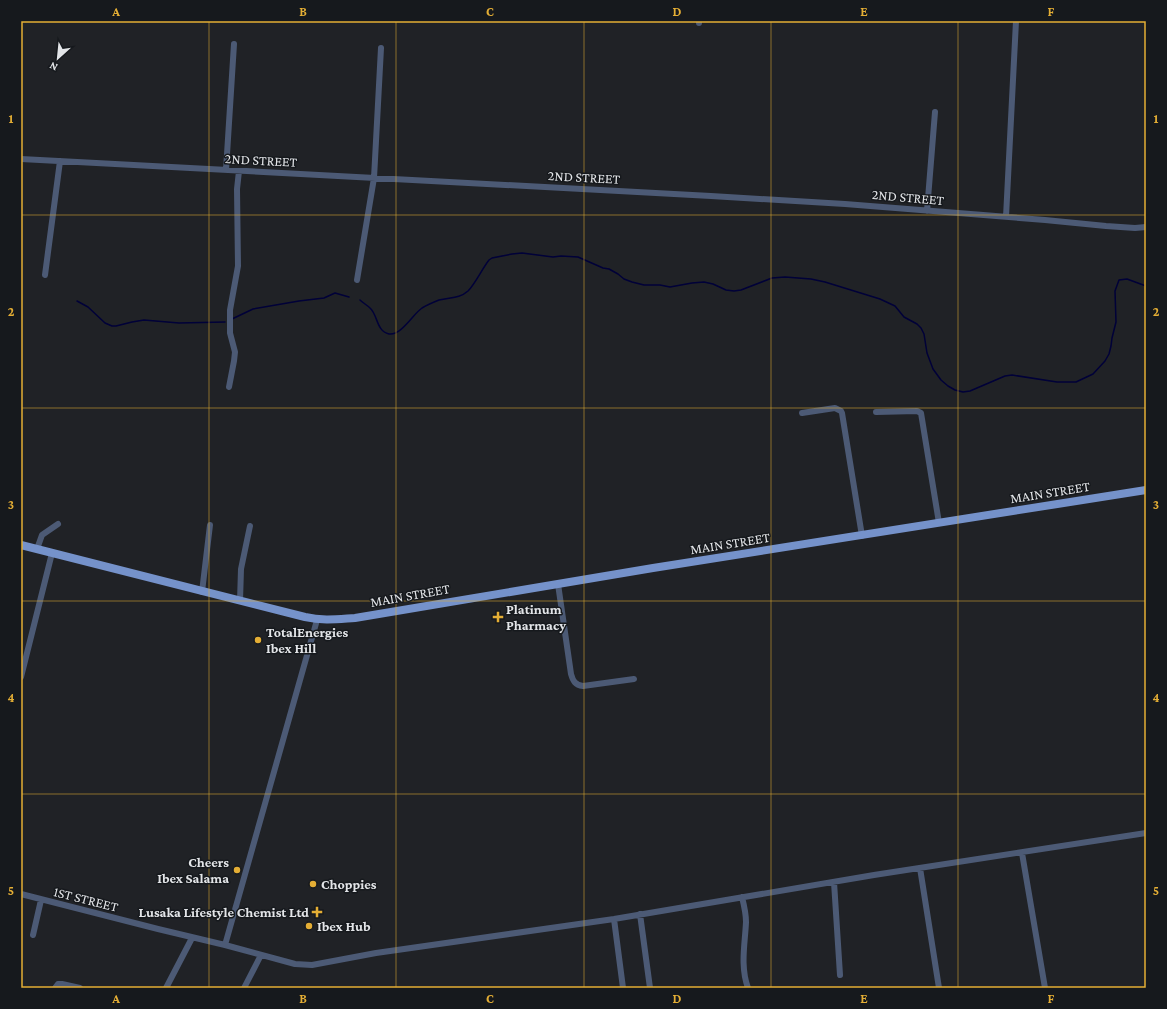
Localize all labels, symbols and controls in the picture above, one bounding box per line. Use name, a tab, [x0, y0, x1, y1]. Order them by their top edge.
text: A	[111, 4, 120, 19]
text: B	[299, 4, 307, 19]
text: C	[486, 4, 494, 19]
text: D	[673, 4, 682, 19]
text: E	[860, 4, 868, 19]
text: F	[1048, 4, 1055, 19]
north arrow	[38, 38, 78, 78]
text: N	[47, 60, 60, 74]
text: 1	[9, 111, 14, 126]
text: 1	[1154, 111, 1159, 126]
street label: 2ND STREET	[224, 150, 298, 170]
street label: 2ND STREET	[547, 167, 621, 187]
street label: 2ND STREET	[871, 186, 945, 208]
text: 2	[8, 304, 15, 319]
text: 2	[1153, 304, 1160, 319]
street label: MAIN STREET	[1009, 478, 1091, 506]
text: 3	[8, 497, 14, 512]
text: 3	[1153, 497, 1159, 512]
street label: MAIN STREET	[689, 529, 771, 557]
street label: MAIN STREET	[369, 580, 451, 610]
place label: Platinum Pharmacy	[506, 601, 566, 633]
marker: Platinum Pharmacy	[493, 612, 503, 622]
place label: TotalEnergies Ibex Hill	[266, 624, 348, 656]
marker: TotalEnergies Ibex Hill	[253, 635, 263, 645]
text: 4	[7, 690, 15, 705]
text: 4	[1152, 690, 1160, 705]
place label: Cheers Ibex Salama	[157, 854, 229, 886]
marker: Cheers Ibex Salama	[232, 865, 242, 875]
place label: Choppies	[321, 876, 377, 892]
marker: Choppies	[308, 879, 318, 889]
text: 5	[8, 883, 14, 898]
street label: 1ST STREET	[52, 883, 120, 915]
text: 5	[1153, 883, 1159, 898]
place label: Lusaka Lifestyle Chemist Ltd	[139, 904, 309, 920]
marker: Lusaka Lifestyle Chemist Ltd	[312, 907, 322, 917]
place label: Ibex Hub	[317, 918, 371, 934]
marker: Ibex Hub	[304, 921, 314, 931]
text: A	[111, 991, 120, 1006]
text: B	[299, 991, 307, 1006]
text: C	[486, 991, 494, 1006]
text: D	[673, 991, 682, 1006]
text: E	[860, 991, 868, 1006]
text: F	[1048, 991, 1055, 1006]

